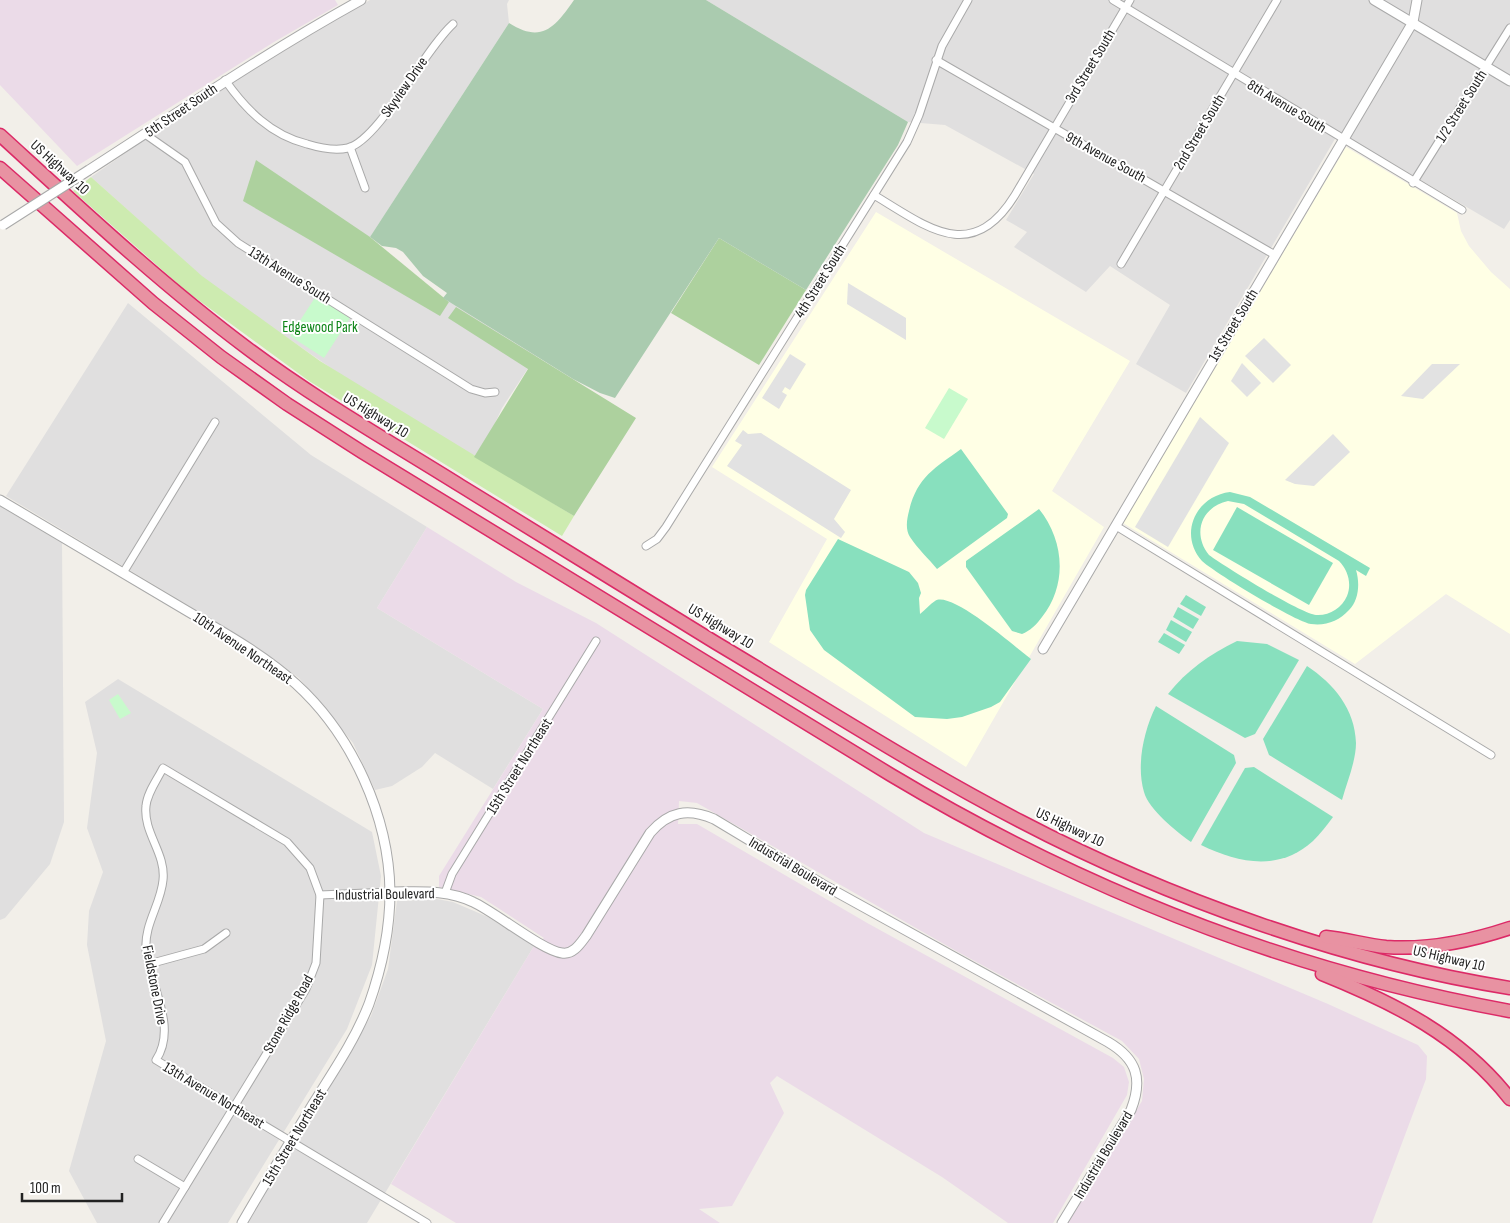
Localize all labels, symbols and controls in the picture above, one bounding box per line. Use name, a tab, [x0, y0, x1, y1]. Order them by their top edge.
street label: 3rd Street South	[1061, 26, 1120, 107]
street label: Skyview Drive	[377, 53, 432, 121]
street label: 1/2 Street South	[1432, 66, 1491, 146]
street label: 8th Avenue South	[1244, 75, 1330, 137]
street label: 5th Street South	[141, 79, 221, 142]
street label: 2nd Street South	[1169, 91, 1230, 174]
street label: 9th Avenue South	[1062, 128, 1149, 187]
street label: US Highway 10	[26, 136, 93, 199]
street label: 4th Street South	[790, 241, 851, 322]
street label: 13th Avenue South	[245, 242, 335, 308]
street label: 1st Street South	[1204, 285, 1263, 365]
park label: Edgewood Park	[282, 318, 358, 337]
street label: US Highway 10	[340, 388, 412, 442]
street label: US Highway 10	[685, 599, 757, 653]
street label: 10th Avenue Northeast	[190, 608, 296, 689]
street label: 15th Street Northeast	[482, 714, 557, 818]
street label: US Highway 10	[1033, 803, 1107, 852]
street label: Industrial Boulevard	[745, 833, 840, 900]
street label: Industrial Boulevard	[335, 884, 435, 905]
street label: US Highway 10	[1411, 941, 1487, 976]
street label: Fieldstone Drive	[137, 944, 172, 1027]
street label: Stone Ridge Road	[259, 971, 318, 1057]
street label: 13th Avenue Northeast	[160, 1058, 268, 1133]
street label: 15th Street Northeast	[258, 1085, 331, 1189]
street label: Industrial Boulevard	[1070, 1108, 1137, 1203]
scale bar	[22, 1170, 122, 1202]
text: 100 m	[30, 1179, 61, 1198]

